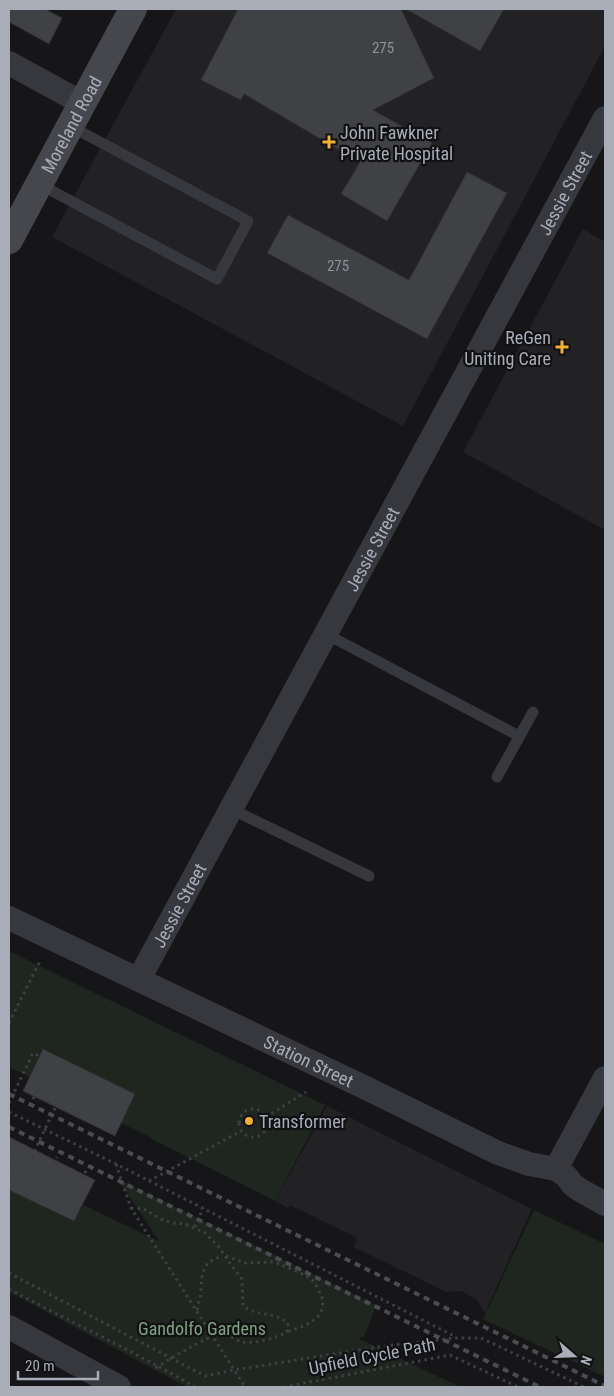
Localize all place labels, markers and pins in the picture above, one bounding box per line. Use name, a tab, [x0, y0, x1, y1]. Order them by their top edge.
place label: John Fawkner Private Hospital	[340, 122, 453, 164]
marker: John Fawkner Private Hospital	[322, 135, 336, 149]
place label: ReGen Uniting Care	[464, 327, 551, 369]
marker: ReGen Uniting Care	[555, 340, 569, 354]
place label: Transformer	[259, 1111, 347, 1132]
marker: Transformer	[243, 1115, 255, 1127]

